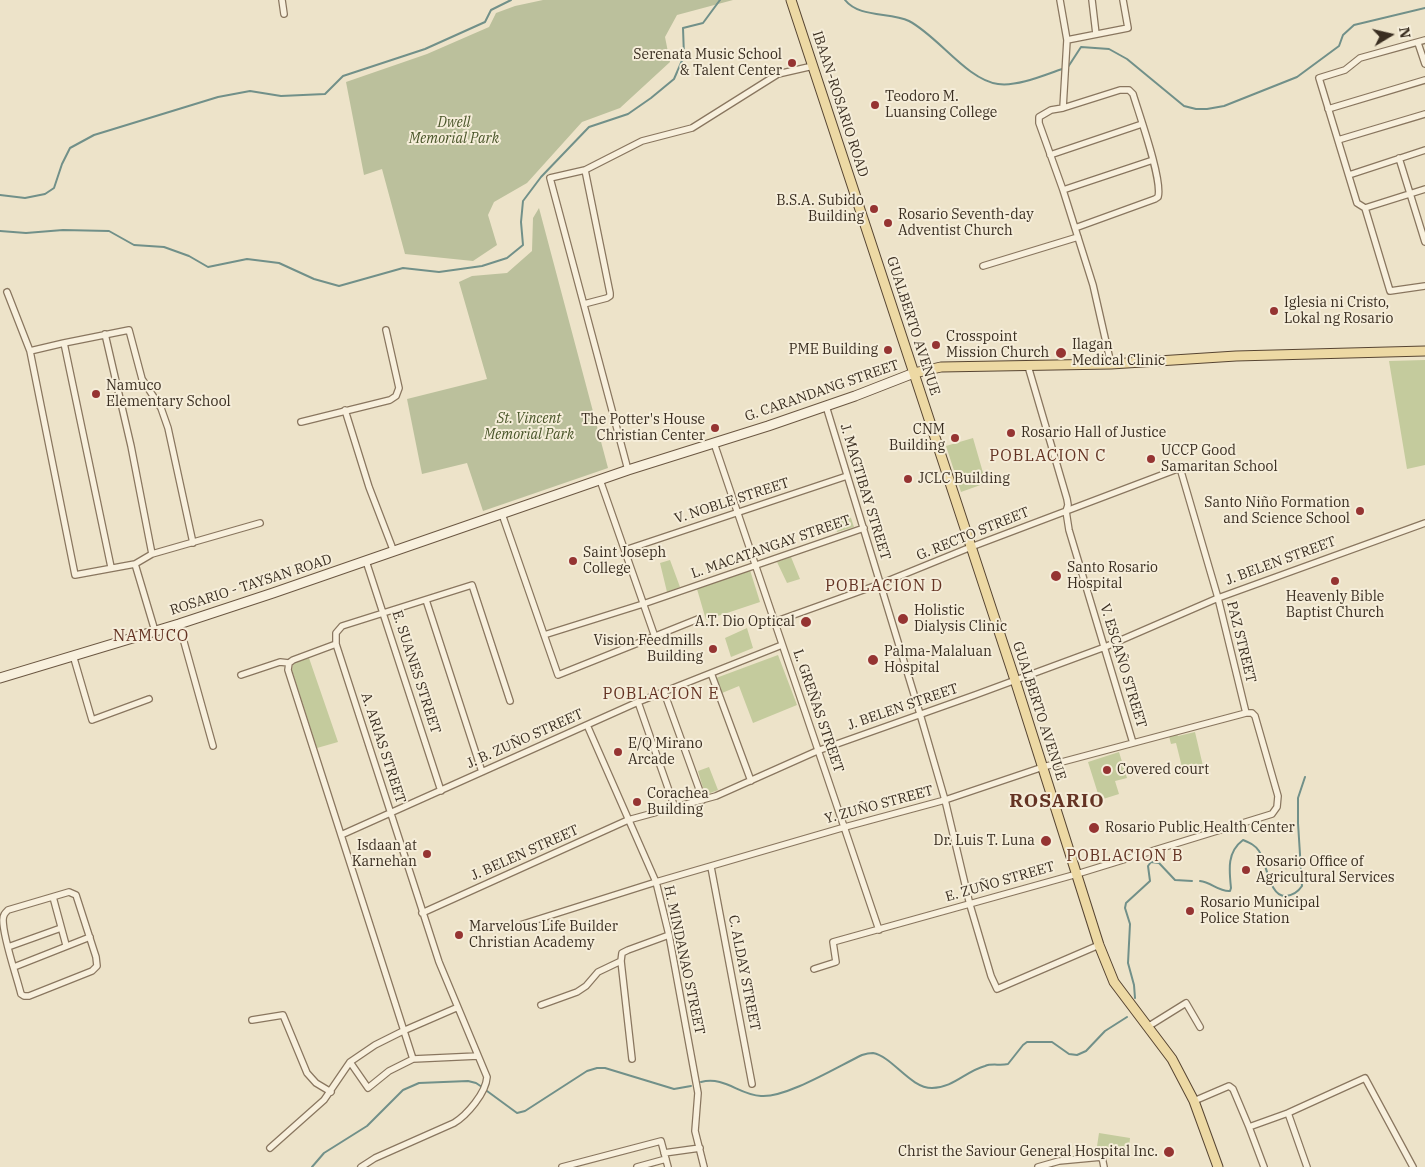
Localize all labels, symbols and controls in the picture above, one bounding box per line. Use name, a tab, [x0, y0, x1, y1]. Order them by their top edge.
north arrow	[1365, 10, 1415, 60]
text: N	[1395, 26, 1415, 40]
street label: IBAAN-ROSARIO ROAD	[808, 29, 872, 179]
place label: Serenata Music School & Talent Center	[633, 47, 782, 80]
marker: Serenata Music School & Talent Center	[786, 57, 798, 69]
place label: Teodoro M. Luansing College	[885, 89, 997, 121]
marker: Teodoro M. Luansing College	[869, 99, 881, 111]
park label: Dwell Memorial Park	[409, 115, 499, 148]
place label: B.S.A. Subido Building	[776, 193, 864, 226]
marker: B.S.A. Subido Building	[868, 203, 880, 215]
place label: Rosario Seventh-day Adventist Church	[898, 207, 1034, 240]
marker: Rosario Seventh-day Adventist Church	[882, 217, 894, 229]
street label: GUALBERTO AVENUE	[883, 254, 943, 398]
place label: Iglesia ni Cristo, Lokal ng Rosario	[1284, 295, 1393, 328]
marker: Iglesia ni Cristo, Lokal ng Rosario	[1268, 305, 1280, 317]
place label: Crosspoint Mission Church	[946, 329, 1049, 362]
place label: Ilagan Medical Clinic	[1072, 337, 1165, 370]
marker: Crosspoint Mission Church	[930, 339, 942, 351]
place label: PME Building	[789, 342, 878, 358]
marker: PME Building	[882, 344, 894, 356]
marker: Ilagan Medical Clinic	[1054, 346, 1068, 360]
street label: G. CARANDANG STREET	[743, 357, 901, 425]
place label: Namuco Elementary School	[106, 378, 231, 411]
marker: Namuco Elementary School	[90, 388, 102, 400]
park label: St. Vincent Memorial Park	[484, 411, 574, 444]
place label: The Potter's House Christian Center	[581, 412, 705, 444]
marker: The Potter's House Christian Center	[709, 422, 721, 434]
street label: J. MAGTIBAY STREET	[836, 422, 894, 562]
place label: CNM Building	[889, 422, 945, 454]
place label: Rosario Hall of Justice	[1021, 425, 1166, 441]
marker: Rosario Hall of Justice	[1005, 427, 1017, 439]
marker: CNM Building	[949, 432, 961, 444]
place label: UCCP Good Samaritan School	[1161, 443, 1278, 476]
district label: POBLACION C	[988, 446, 1108, 466]
marker: UCCP Good Samaritan School	[1145, 453, 1157, 465]
place label: JCLC Building	[918, 471, 1010, 487]
marker: JCLC Building	[902, 473, 914, 485]
street label: V. NOBLE STREET	[672, 474, 792, 528]
place label: Santo Niño Formation and Science School	[1204, 495, 1350, 528]
street label: G. RECTO STREET	[914, 504, 1032, 564]
marker: Santo Niño Formation and Science School	[1354, 505, 1366, 517]
street label: L. MACATANGAY STREET	[689, 512, 853, 582]
street label: J. BELEN STREET	[1224, 533, 1338, 589]
place label: Saint Joseph College	[583, 545, 666, 578]
street label: ROSARIO - TAYSAN ROAD	[168, 551, 334, 619]
marker: Saint Joseph College	[567, 555, 579, 567]
place label: Santo Rosario Hospital	[1067, 560, 1158, 592]
marker: Santo Rosario Hospital	[1049, 569, 1063, 583]
marker: Heavenly Bible Baptist Church	[1329, 575, 1341, 587]
district label: POBLACION D	[824, 576, 944, 596]
place label: Heavenly Bible Baptist Church	[1286, 589, 1384, 622]
street label: PAZ STREET	[1223, 599, 1259, 685]
street label: V. ESCAÑO STREET	[1096, 602, 1150, 730]
place label: Holistic Dialysis Clinic	[914, 603, 1007, 636]
street label: E. SUANES STREET	[388, 608, 444, 736]
marker: Holistic Dialysis Clinic	[896, 612, 910, 626]
place label: A.T. Dio Optical	[695, 614, 795, 630]
marker: A.T. Dio Optical	[799, 615, 813, 629]
district label: NAMUCO	[112, 626, 190, 646]
place label: Vision Feedmills Building	[593, 633, 703, 666]
street label: GUALBERTO AVENUE	[1009, 639, 1069, 783]
marker: Vision Feedmills Building	[707, 643, 719, 655]
place label: Palma-Malaluan Hospital	[884, 644, 992, 676]
street label: L. GREÑAS STREET	[789, 647, 847, 775]
marker: Palma-Malaluan Hospital	[866, 653, 880, 667]
street label: J. BELEN STREET	[845, 680, 961, 734]
district label: POBLACION E	[601, 684, 721, 704]
street label: A. ARIAS STREET	[357, 691, 409, 805]
street label: J. B. ZUÑO STREET	[464, 706, 586, 772]
place label: E/Q Mirano Arcade	[628, 736, 703, 769]
marker: E/Q Mirano Arcade	[612, 746, 624, 758]
place label: Covered court	[1117, 762, 1209, 778]
marker: Covered court	[1101, 764, 1113, 776]
street label: Y. ZUÑO STREET	[823, 782, 935, 828]
place label: Corachea Building	[647, 786, 709, 819]
district label: ROSARIO	[1008, 791, 1106, 813]
marker: Corachea Building	[631, 796, 643, 808]
place label: Rosario Public Health Center	[1105, 820, 1295, 836]
marker: Rosario Public Health Center	[1087, 821, 1101, 835]
street label: J. BELEN STREET	[469, 822, 581, 884]
place label: Dr. Luis T. Luna	[934, 833, 1035, 849]
marker: Dr. Luis T. Luna	[1039, 834, 1053, 848]
place label: Isdaan at Karnehan	[352, 838, 417, 870]
district label: POBLACION B	[1065, 846, 1185, 866]
marker: Isdaan at Karnehan	[421, 848, 433, 860]
place label: Rosario Office of Agricultural Services	[1256, 854, 1394, 886]
street label: E. ZUÑO STREET	[943, 858, 1057, 906]
marker: Rosario Office of Agricultural Services	[1240, 864, 1252, 876]
street label: H. MINDANAO STREET	[660, 884, 708, 1036]
place label: Rosario Municipal Police Station	[1200, 895, 1320, 928]
marker: Rosario Municipal Police Station	[1184, 905, 1196, 917]
street label: C. ALDAY STREET	[725, 914, 763, 1032]
place label: Marvelous Life Builder Christian Academy	[469, 919, 618, 952]
marker: Marvelous Life Builder Christian Academy	[453, 929, 465, 941]
place label: Christ the Saviour General Hospital Inc.	[898, 1144, 1158, 1160]
marker: Christ the Saviour General Hospital Inc.	[1162, 1145, 1176, 1159]

